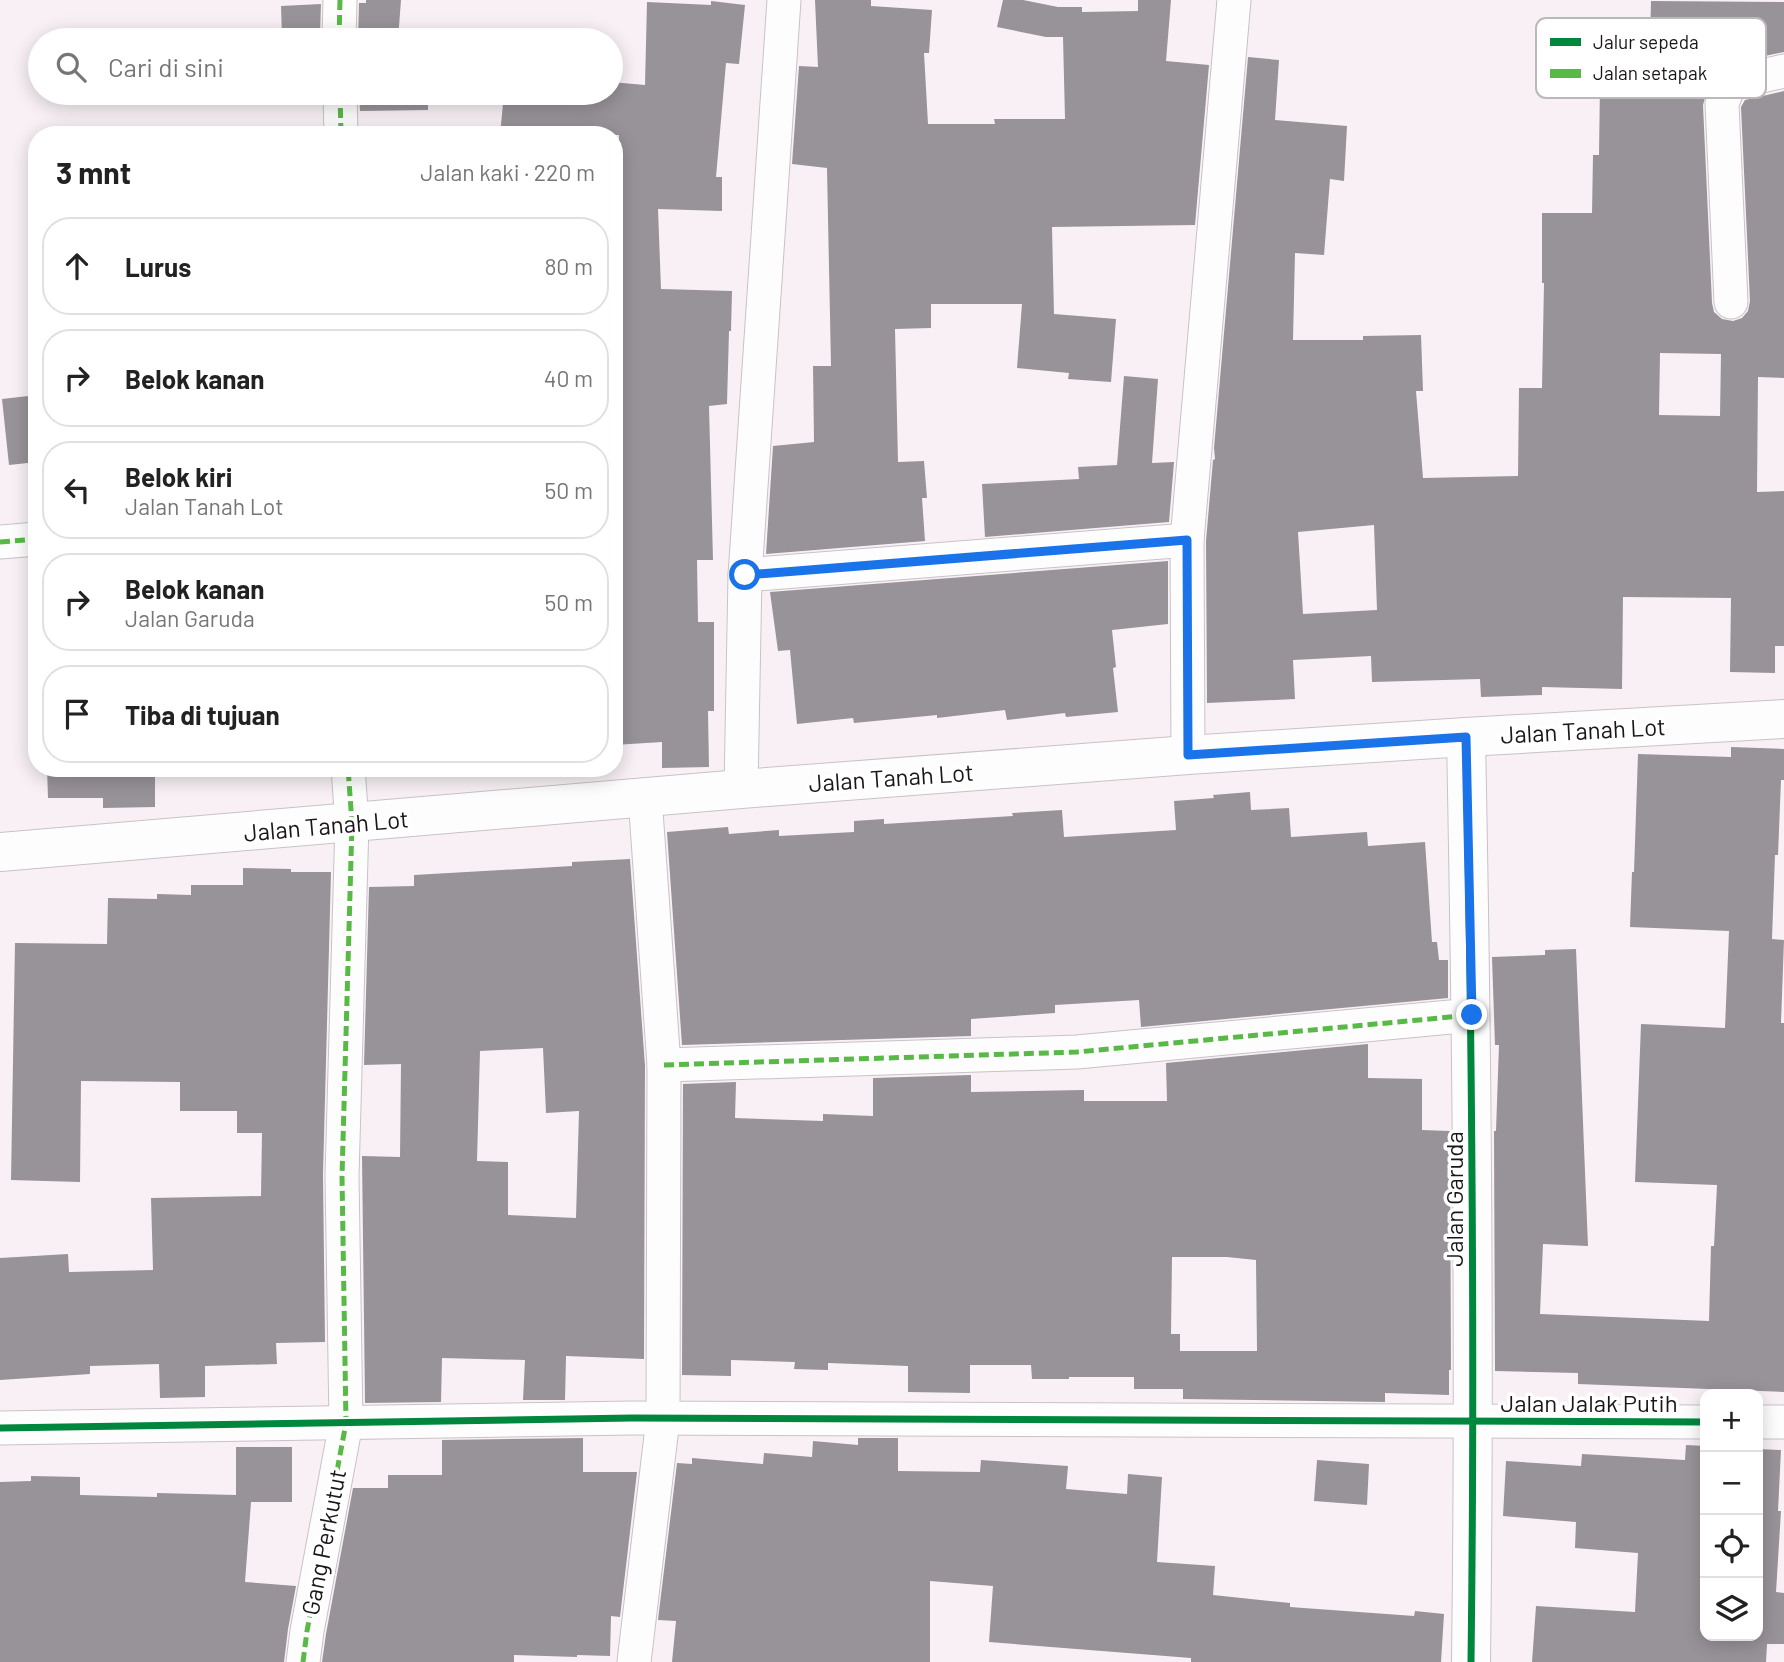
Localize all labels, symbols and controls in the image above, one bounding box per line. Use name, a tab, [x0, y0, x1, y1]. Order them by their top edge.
legend	[1536, 18, 1766, 98]
search box	[28, 28, 623, 105]
text: Jalur sepeda	[1593, 30, 1699, 53]
icon: search	[52, 48, 90, 86]
text: Cari di sini	[108, 51, 224, 82]
text: Jalan setapak	[1593, 61, 1707, 84]
text: 3 mnt	[56, 154, 131, 190]
text: Jalan kaki · 220 m	[420, 158, 595, 186]
icon: ahead	[58, 247, 96, 285]
text: Lurus	[125, 251, 191, 282]
text: 80 m	[544, 252, 593, 280]
icon: right	[58, 359, 96, 397]
text: Belok kanan	[125, 363, 264, 394]
text: 40 m	[544, 364, 593, 392]
text: Belok kiri	[125, 461, 232, 492]
icon: left	[58, 471, 96, 509]
text: 50 m	[545, 476, 593, 504]
text: Jalan Tanah Lot	[125, 492, 284, 520]
route start	[729, 559, 760, 590]
text: Belok kanan	[125, 573, 264, 604]
icon: right	[58, 583, 96, 621]
text: 50 m	[545, 588, 593, 616]
text: Jalan Garuda	[125, 604, 255, 632]
icon: arrive	[58, 695, 96, 733]
text: Tiba di tujuan	[125, 699, 280, 730]
street label: Jalan Tanah Lot	[1500, 711, 1666, 749]
street label: Jalan Tanah Lot	[807, 757, 975, 797]
street label: Jalan Tanah Lot	[242, 803, 410, 847]
route end	[1456, 999, 1487, 1030]
street label: Jalan Garuda	[1439, 1131, 1468, 1267]
street label: Jalan Jalak Putih	[1500, 1388, 1678, 1417]
map controls	[1700, 1389, 1763, 1641]
button: +	[1700, 1389, 1763, 1452]
button: −	[1700, 1452, 1763, 1515]
street label: Gang Perkutut	[295, 1467, 351, 1617]
button: locate	[1700, 1515, 1763, 1578]
button: layers	[1700, 1578, 1763, 1641]

